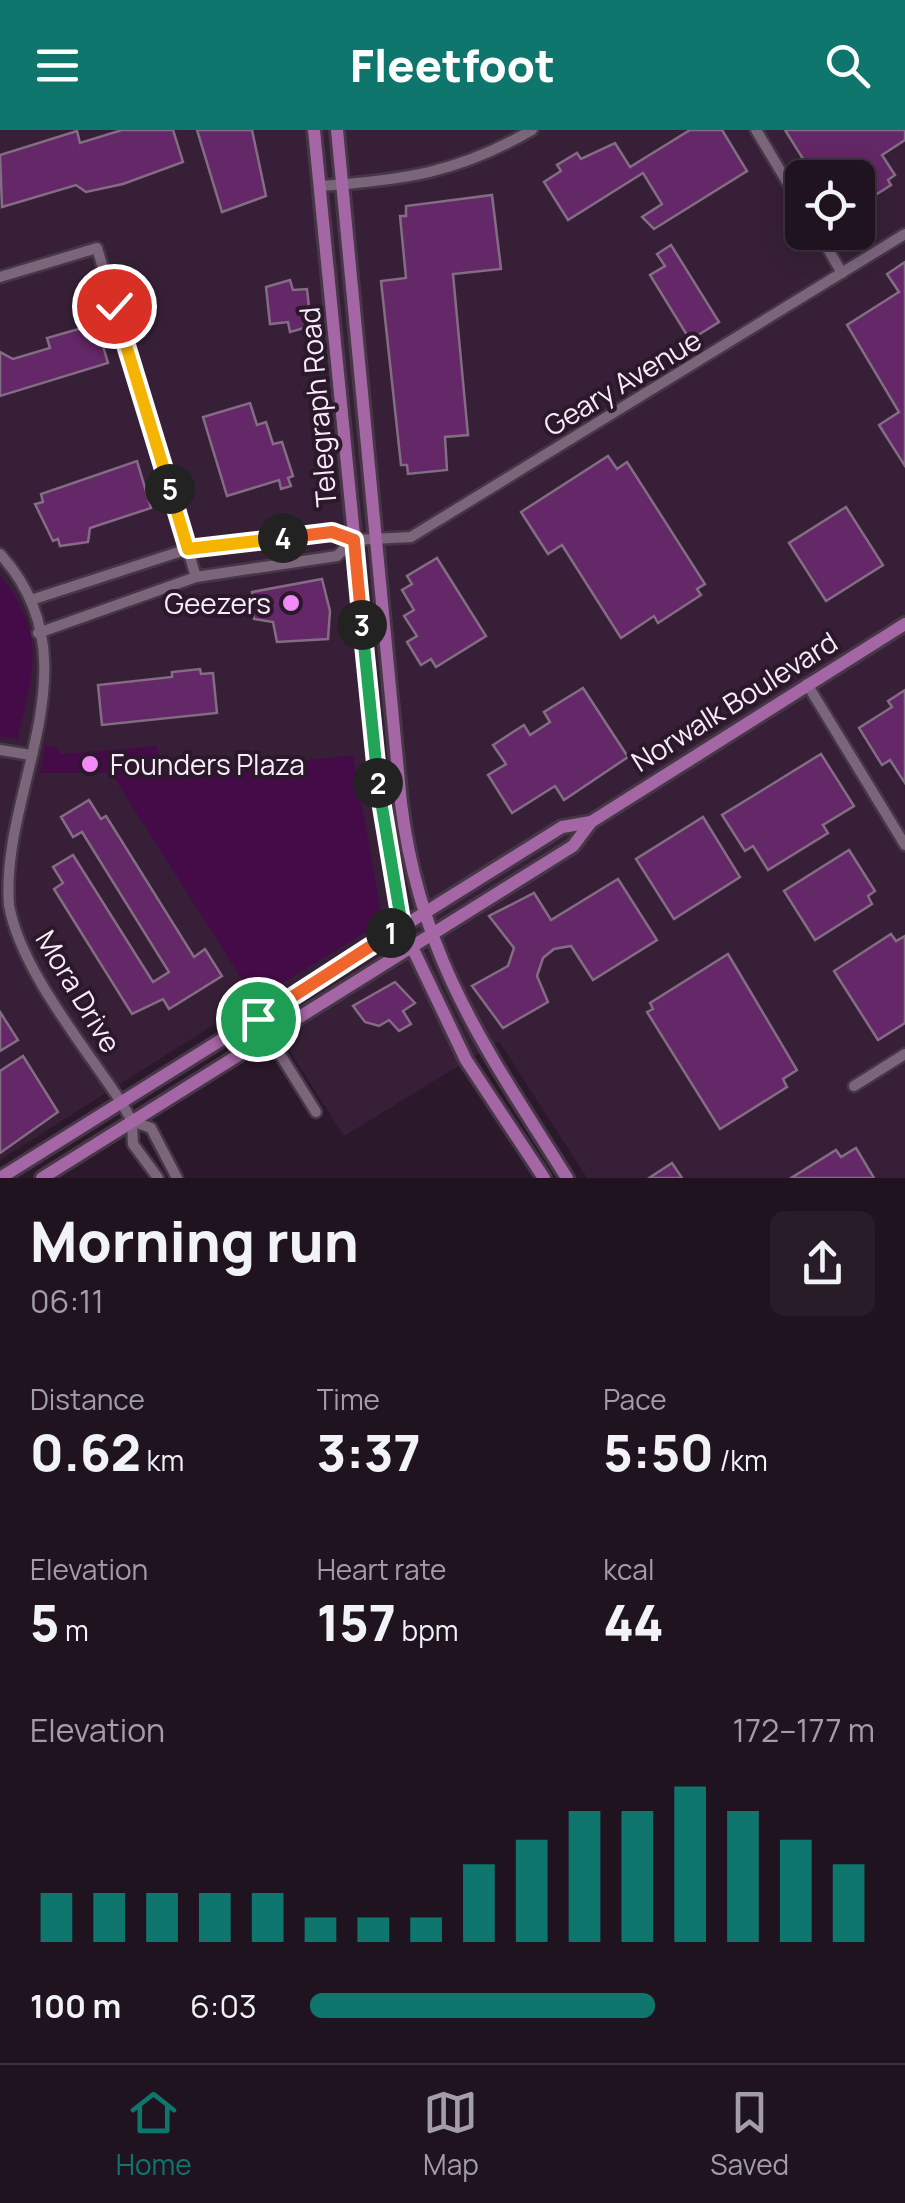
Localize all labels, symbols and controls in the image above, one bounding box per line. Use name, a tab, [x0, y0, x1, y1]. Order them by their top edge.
text: Fleetfoot	[350, 34, 555, 96]
icon: menu	[30, 38, 85, 93]
icon: search	[820, 38, 875, 93]
map controls	[785, 160, 875, 250]
button: locate	[785, 160, 875, 250]
pin	[72, 264, 157, 349]
icon: check	[87, 279, 142, 334]
street label: Telegraph Road	[289, 305, 345, 509]
street label: Geary Avenue	[536, 320, 708, 444]
pin: 5	[145, 464, 195, 514]
text: 5	[162, 470, 178, 508]
pin: 4	[258, 513, 308, 563]
text: 4	[274, 519, 292, 557]
place label: Geezers	[164, 584, 271, 622]
marker: Geezers	[280, 592, 302, 614]
pin: 3	[337, 600, 387, 650]
text: 3	[354, 606, 370, 644]
street label: Norwalk Boulevard	[624, 622, 844, 780]
place label: Founders Plaza	[110, 745, 305, 783]
marker: Founders Plaza	[79, 753, 101, 775]
pin: 2	[353, 758, 403, 808]
text: 2	[370, 764, 386, 802]
pin: 1	[366, 908, 416, 958]
text: 1	[385, 914, 397, 952]
street label: Mora Drive	[28, 923, 130, 1059]
pin	[216, 977, 301, 1062]
icon: arrive	[231, 992, 286, 1047]
text: Morning run	[30, 1203, 359, 1279]
button: share	[770, 1211, 875, 1316]
text: 06:11	[30, 1279, 104, 1323]
text: Distance	[30, 1380, 145, 1418]
text: Time	[317, 1380, 380, 1418]
text: Pace	[603, 1380, 667, 1418]
text: 0.62	[30, 1418, 141, 1486]
text: 3:37	[317, 1418, 421, 1486]
text: 5:50	[603, 1418, 714, 1486]
text: km	[141, 1441, 184, 1479]
text: /km	[714, 1441, 768, 1479]
text: Elevation	[30, 1550, 148, 1588]
text: Heart rate	[317, 1550, 446, 1588]
text: kcal	[603, 1550, 654, 1588]
text: 5	[30, 1588, 59, 1656]
text: 157	[317, 1588, 396, 1656]
text: 44	[603, 1588, 664, 1656]
text: m	[59, 1611, 89, 1649]
text: bpm	[396, 1611, 459, 1649]
text: Elevation	[30, 1708, 165, 1752]
text: 172–177 m	[733, 1708, 875, 1752]
text: 100 m	[30, 1984, 121, 2028]
text: 6:03	[190, 1984, 257, 2028]
tab: Home	[116, 2085, 192, 2183]
tab: Map	[423, 2085, 479, 2183]
tab: Saved	[710, 2085, 789, 2183]

